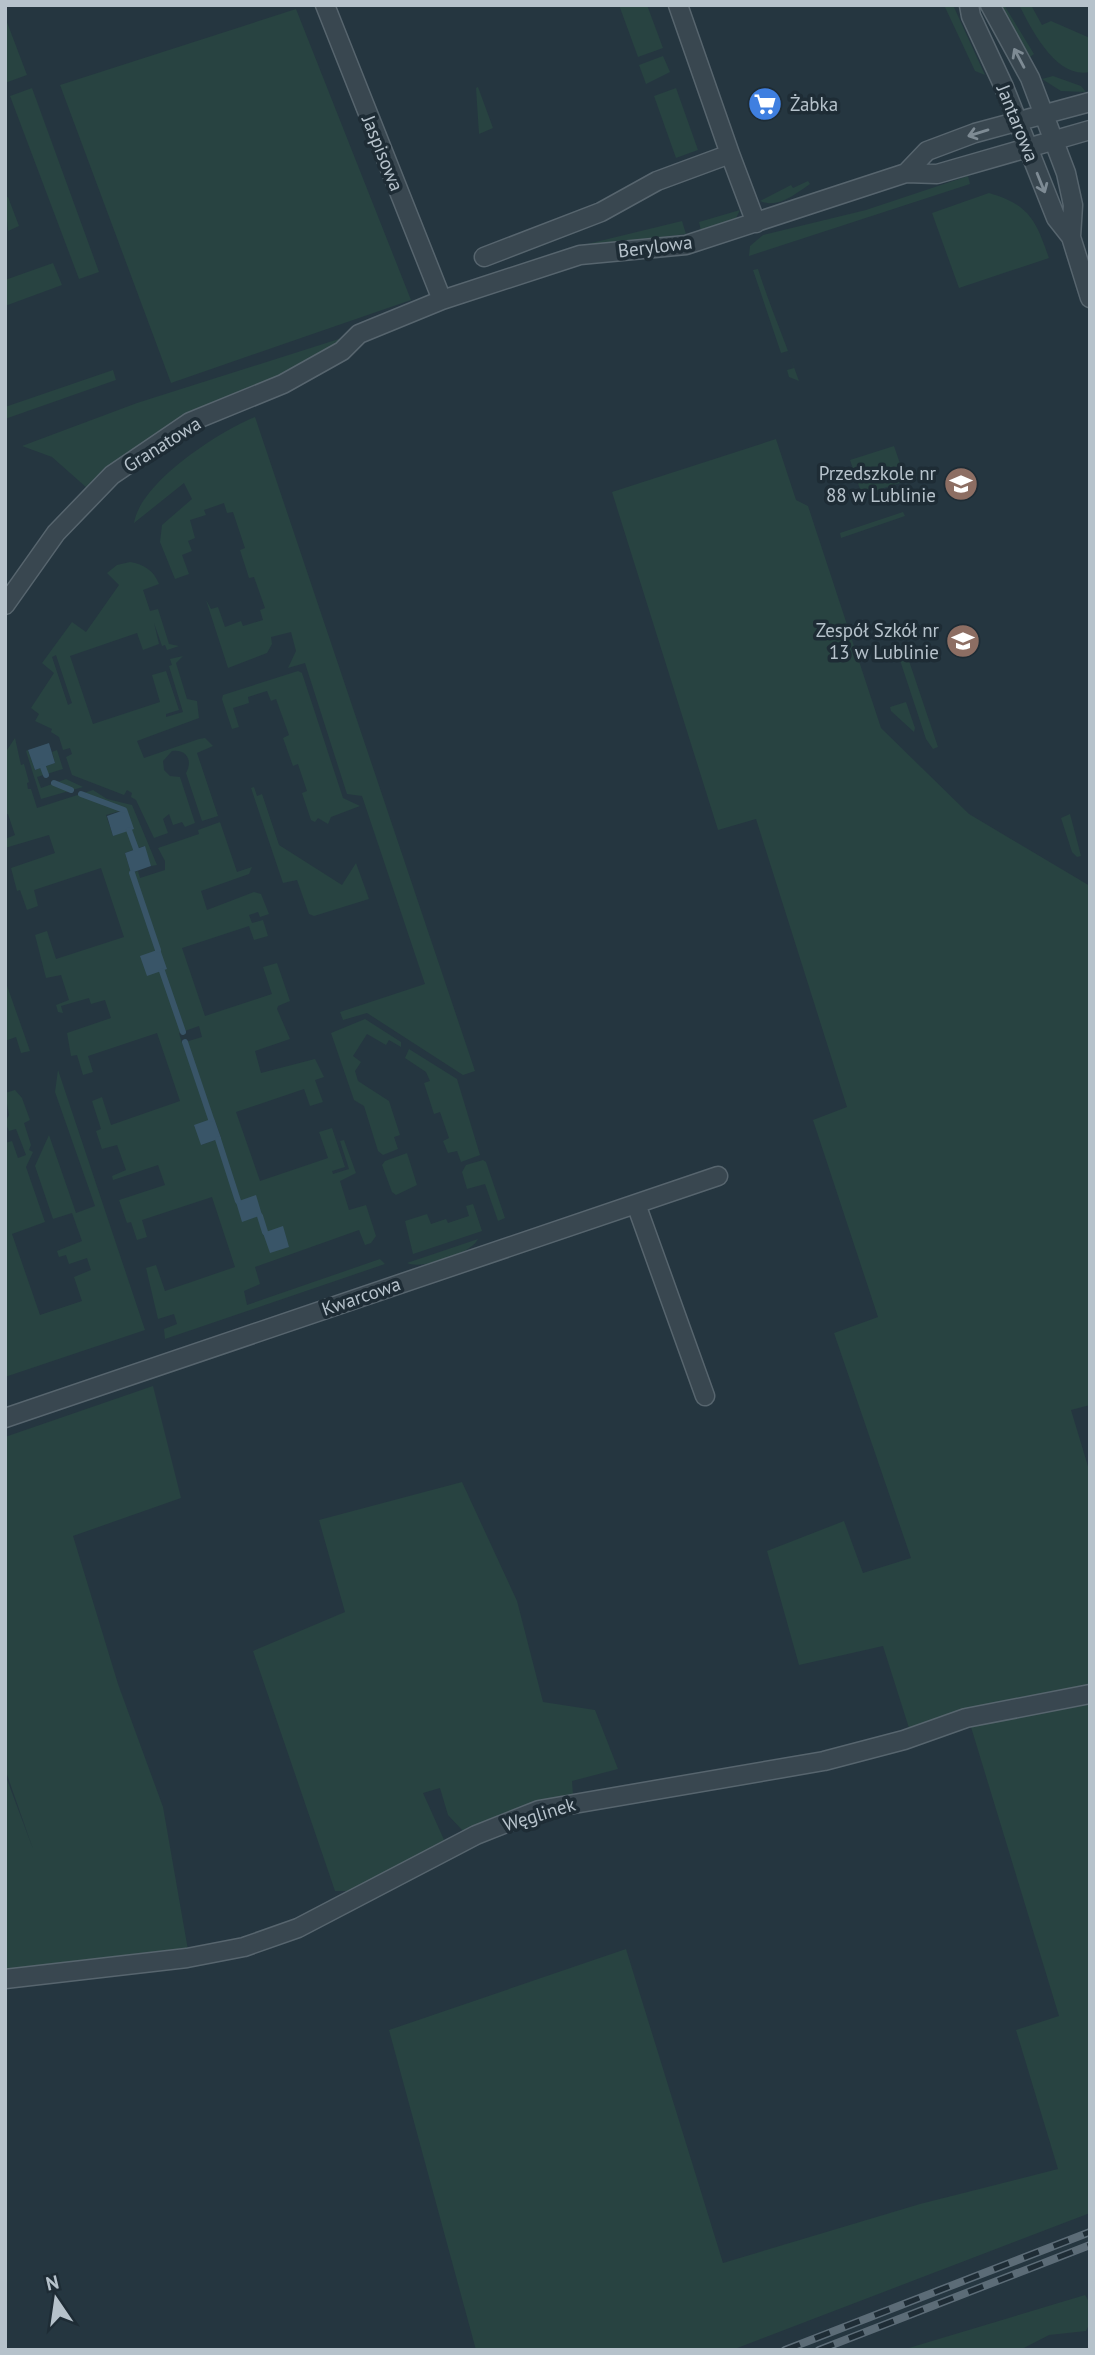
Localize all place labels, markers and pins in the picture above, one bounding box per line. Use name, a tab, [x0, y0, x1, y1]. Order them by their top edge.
supermarket icon: Żabka	[746, 85, 784, 123]
place label: Żabka	[790, 92, 838, 116]
place label: Przedszkole nr 88 w Lublinie	[819, 461, 937, 507]
school or university icon: Przedszkole nr 88 w Lublinie	[942, 465, 980, 503]
place label: Zespół Szkół nr 13 w Lublinie	[816, 618, 940, 664]
school or university icon: Zespół Szkół nr 13 w Lublinie	[944, 622, 982, 660]

